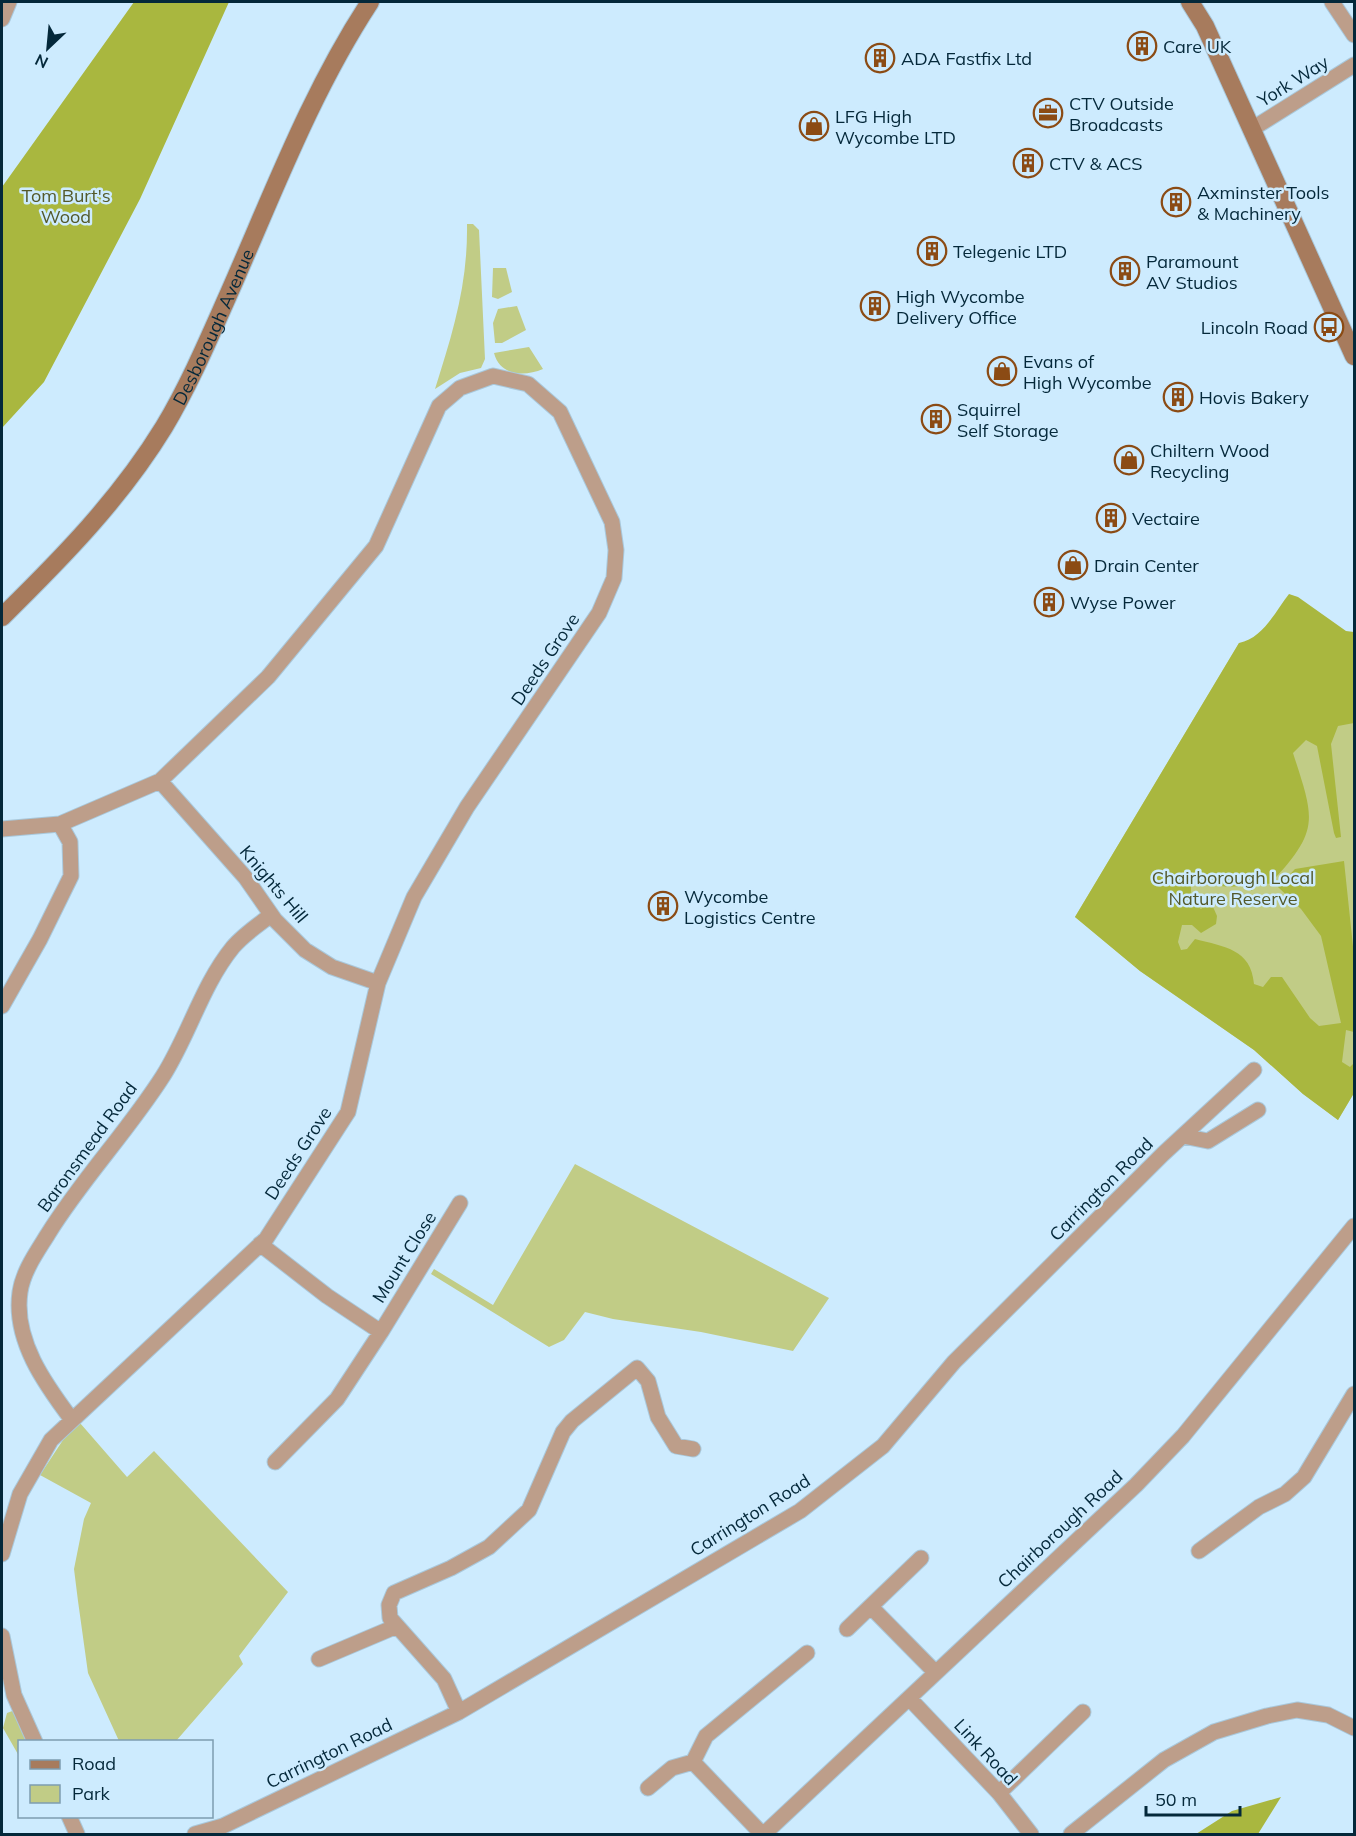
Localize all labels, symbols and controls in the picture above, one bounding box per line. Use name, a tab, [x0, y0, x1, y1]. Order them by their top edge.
north arrow	[18, 18, 78, 78]
building icon: Care UK	[1126, 30, 1158, 62]
place label: Care UK	[1163, 35, 1232, 58]
building icon: ADA Fastfix Ltd	[864, 42, 896, 74]
place label: ADA Fastfix Ltd	[901, 47, 1032, 70]
text: N	[32, 50, 51, 73]
street label: York Way	[1252, 50, 1333, 112]
place label: CTV Outside Broadcasts	[1069, 92, 1174, 136]
office icon: CTV Outside Broadcasts	[1032, 97, 1064, 129]
place label: LFG High Wycombe LTD	[835, 105, 956, 149]
shop icon: LFG High Wycombe LTD	[798, 110, 830, 142]
building icon: CTV & ACS	[1012, 147, 1044, 179]
place label: CTV & ACS	[1049, 152, 1143, 175]
place label: Axminster Tools & Machinery	[1197, 181, 1330, 225]
park label: Tom Burt's Wood	[21, 184, 111, 228]
building icon: Axminster Tools & Machinery	[1160, 186, 1192, 218]
building icon: Telegenic LTD	[916, 235, 948, 267]
place label: Telegenic LTD	[953, 240, 1067, 263]
street label: Desborough Avenue	[167, 245, 258, 409]
place label: Paramount AV Studios	[1146, 250, 1239, 294]
building icon: Paramount AV Studios	[1109, 255, 1141, 287]
place label: High Wycombe Delivery Office	[896, 285, 1025, 329]
building icon: High Wycombe Delivery Office	[859, 290, 891, 322]
bus stop icon: Lincoln Road	[1313, 311, 1345, 343]
place label: Lincoln Road	[1201, 316, 1308, 339]
place label: Evans of High Wycombe	[1023, 350, 1152, 394]
shop icon: Evans of High Wycombe	[986, 355, 1018, 387]
building icon: Hovis Bakery	[1162, 381, 1194, 413]
place label: Hovis Bakery	[1199, 386, 1309, 409]
place label: Squirrel Self Storage	[957, 398, 1059, 442]
building icon: Squirrel Self Storage	[920, 403, 952, 435]
place label: Chiltern Wood Recycling	[1150, 439, 1270, 483]
shop icon: Chiltern Wood Recycling	[1113, 444, 1145, 476]
building icon: Vectaire	[1095, 502, 1127, 534]
place label: Vectaire	[1132, 507, 1200, 530]
shop icon: Drain Center	[1057, 549, 1089, 581]
place label: Drain Center	[1094, 554, 1199, 577]
building icon: Wyse Power	[1033, 586, 1065, 618]
place label: Wyse Power	[1070, 591, 1176, 614]
street label: Deeds Grove	[506, 608, 584, 710]
street label: Knights Hill	[235, 841, 313, 927]
park label: Chairborough Local Nature Reserve	[1152, 866, 1314, 910]
place label: Wycombe Logistics Centre	[684, 885, 816, 929]
building icon: Wycombe Logistics Centre	[647, 890, 679, 922]
street label: Baronsmead Road	[32, 1077, 142, 1217]
street label: Deeds Grove	[259, 1102, 337, 1204]
street label: Carrington Road	[1044, 1132, 1158, 1246]
street label: Mount Close	[367, 1207, 441, 1307]
street label: Chairborough Road	[993, 1465, 1127, 1593]
street label: Carrington Road	[686, 1469, 814, 1561]
street label: Carrington Road	[262, 1713, 396, 1793]
street label: Link Road	[949, 1714, 1023, 1790]
legend	[18, 1740, 213, 1818]
text: Road	[72, 1752, 116, 1775]
scale bar	[1146, 1779, 1240, 1817]
text: Park	[72, 1782, 111, 1805]
text: 50 m	[1155, 1788, 1197, 1811]

